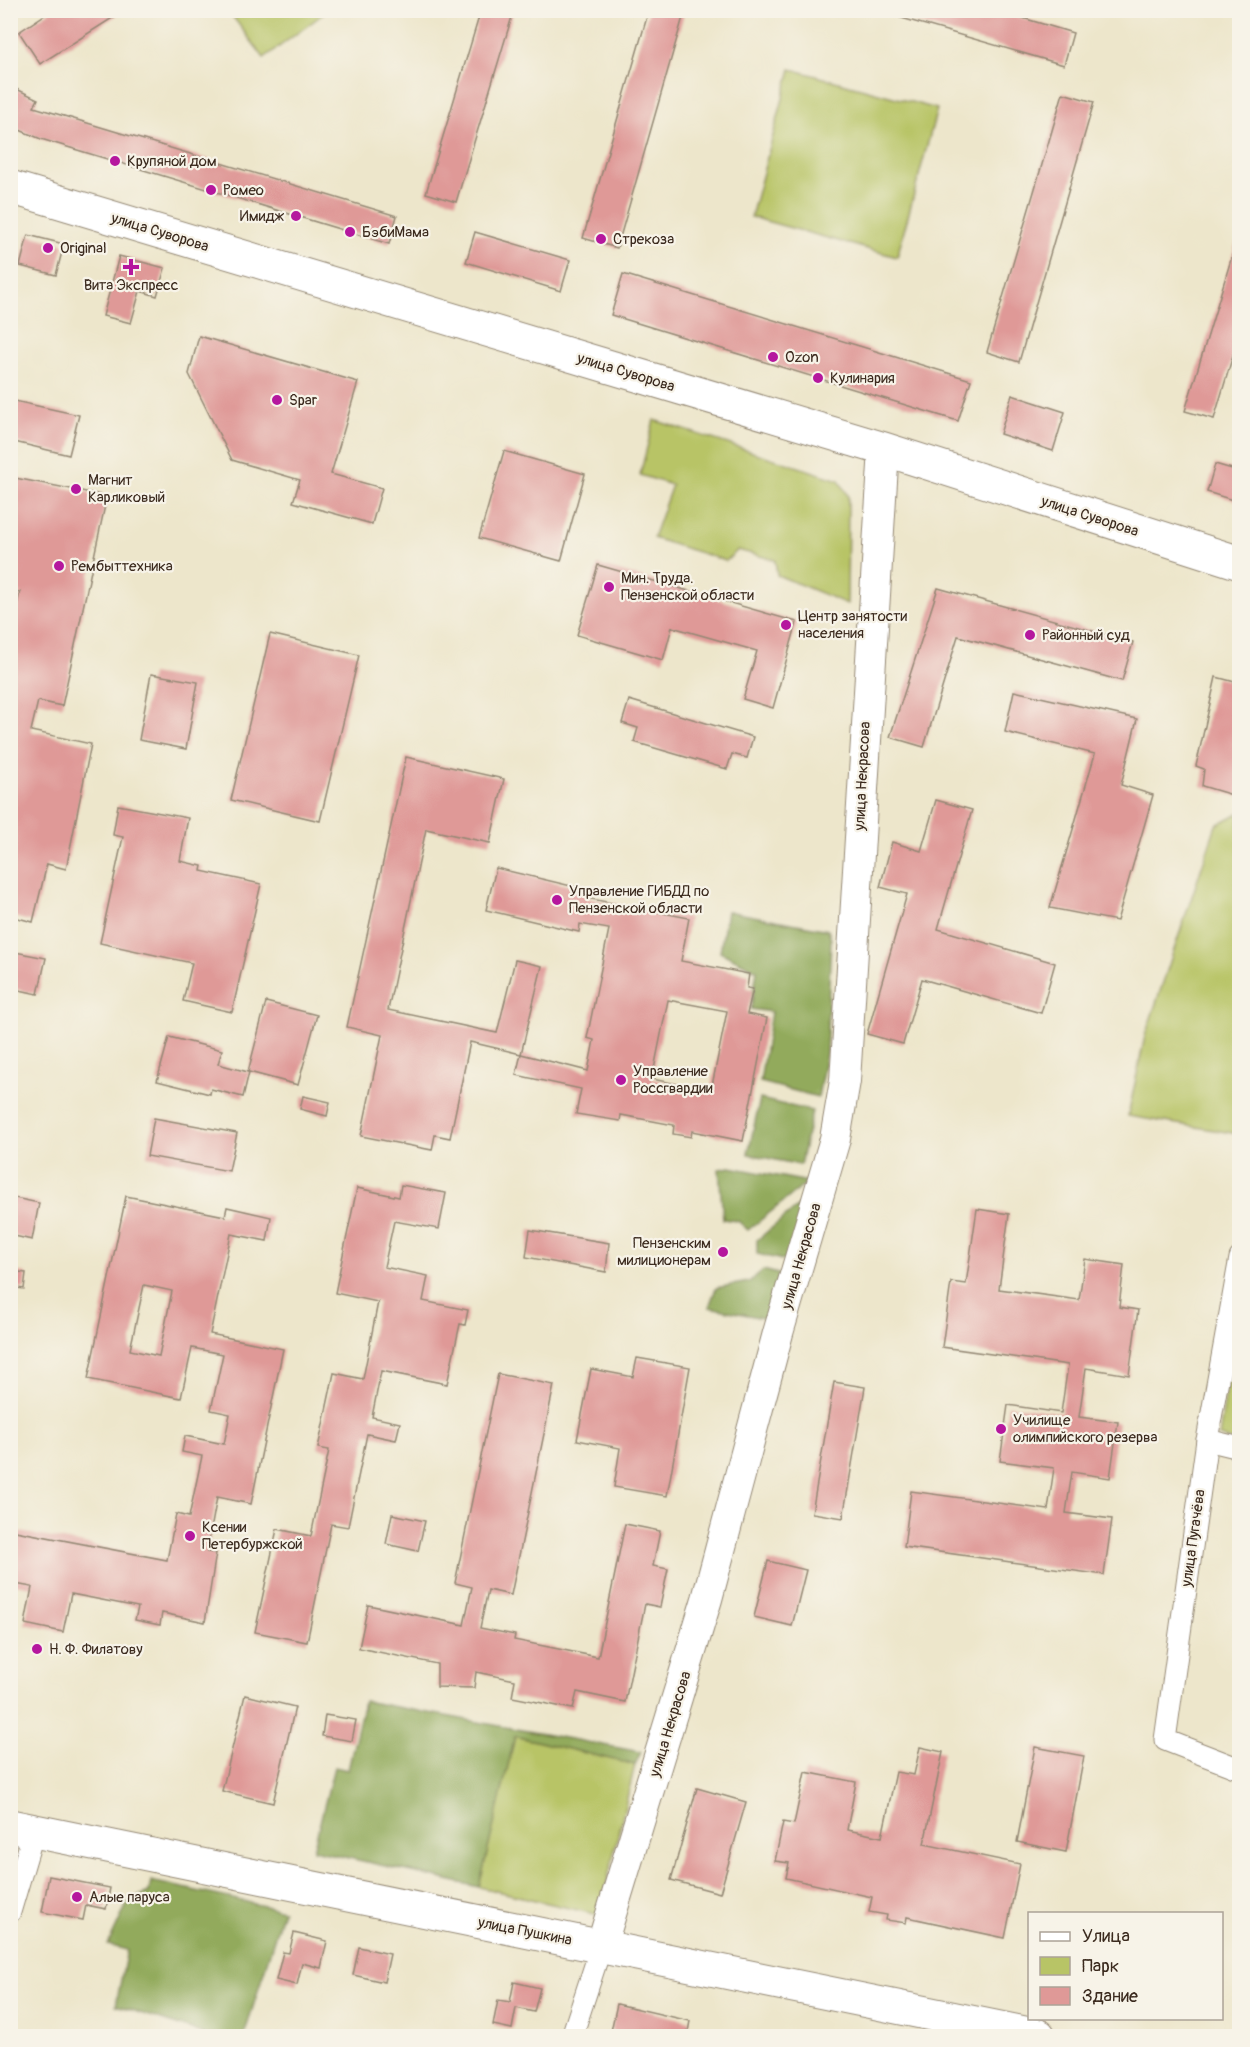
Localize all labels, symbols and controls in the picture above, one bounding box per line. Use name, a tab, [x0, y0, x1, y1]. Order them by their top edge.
place label: Крупяной дом	[127, 152, 217, 171]
marker: Крупяной дом	[108, 154, 122, 168]
place label: Ромео	[223, 181, 264, 200]
marker: Ромео	[204, 183, 218, 197]
place label: Имидж	[240, 207, 284, 226]
street label: улица Суворова	[108, 208, 211, 256]
marker: Имидж	[289, 209, 303, 223]
place label: БэбиМама	[362, 223, 429, 242]
marker: БэбиМама	[343, 225, 357, 239]
place label: Стрекоза	[613, 230, 674, 249]
marker: Стрекоза	[594, 232, 608, 246]
place label: Original	[60, 239, 107, 258]
marker: Original	[41, 241, 55, 255]
marker: Вита Экспресс	[124, 260, 138, 274]
place label: Вита Экспресс	[84, 276, 179, 295]
street label: улица Суворова	[574, 348, 677, 396]
place label: Ozon	[785, 348, 819, 367]
marker: Ozon	[766, 350, 780, 364]
place label: Кулинария	[830, 369, 895, 388]
marker: Кулинария	[811, 371, 825, 385]
place label: Spar	[289, 391, 318, 410]
marker: Spar	[270, 393, 284, 407]
place label: Магнит Карликовый	[88, 471, 165, 507]
marker: Магнит Карликовый	[69, 482, 83, 496]
street label: улица Суворова	[1038, 491, 1141, 541]
place label: Рембыттехника	[71, 557, 173, 576]
marker: Рембыттехника	[52, 559, 66, 573]
place label: Мин. Труда. Пензенской области	[621, 569, 754, 605]
marker: Мин. Труда. Пензенской области	[602, 580, 616, 594]
place label: Центр занятости населения	[798, 607, 908, 643]
marker: Центр занятости населения	[779, 618, 793, 632]
place label: Районный суд	[1042, 626, 1130, 645]
marker: Районный суд	[1023, 628, 1037, 642]
street label: улица Некрасова	[850, 721, 875, 832]
place label: Управление ГИБДД по Пензенской области	[569, 882, 709, 918]
marker: Управление ГИБДД по Пензенской области	[550, 893, 564, 907]
place label: Управление Россгвардии	[633, 1062, 713, 1098]
marker: Управление Россгвардии	[614, 1073, 628, 1087]
street label: улица Некрасова	[777, 1201, 826, 1312]
place label: Пензенским милиционерам	[617, 1234, 711, 1270]
marker: Пензенским милиционерам	[716, 1245, 730, 1259]
place label: Училище олимпийского резерва	[1013, 1411, 1157, 1447]
marker: Училище олимпийского резерва	[994, 1422, 1008, 1436]
street label: улица Пугачёва	[1177, 1488, 1210, 1589]
place label: Ксении Петербуржской	[202, 1518, 303, 1554]
marker: Ксении Петербуржской	[183, 1529, 197, 1543]
place label: Н. Ф. Филатову	[49, 1640, 143, 1659]
marker: Н. Ф. Филатову	[30, 1642, 44, 1656]
street label: улица Некрасова	[645, 1669, 696, 1780]
place label: Алые паруса	[89, 1888, 170, 1907]
marker: Алые паруса	[70, 1890, 84, 1904]
legend	[1028, 1912, 1223, 2020]
street label: улица Пушкина	[475, 1913, 574, 1950]
text: Улица	[1082, 1925, 1130, 1948]
text: Парк	[1082, 1955, 1119, 1978]
text: Здание	[1082, 1985, 1138, 2008]

